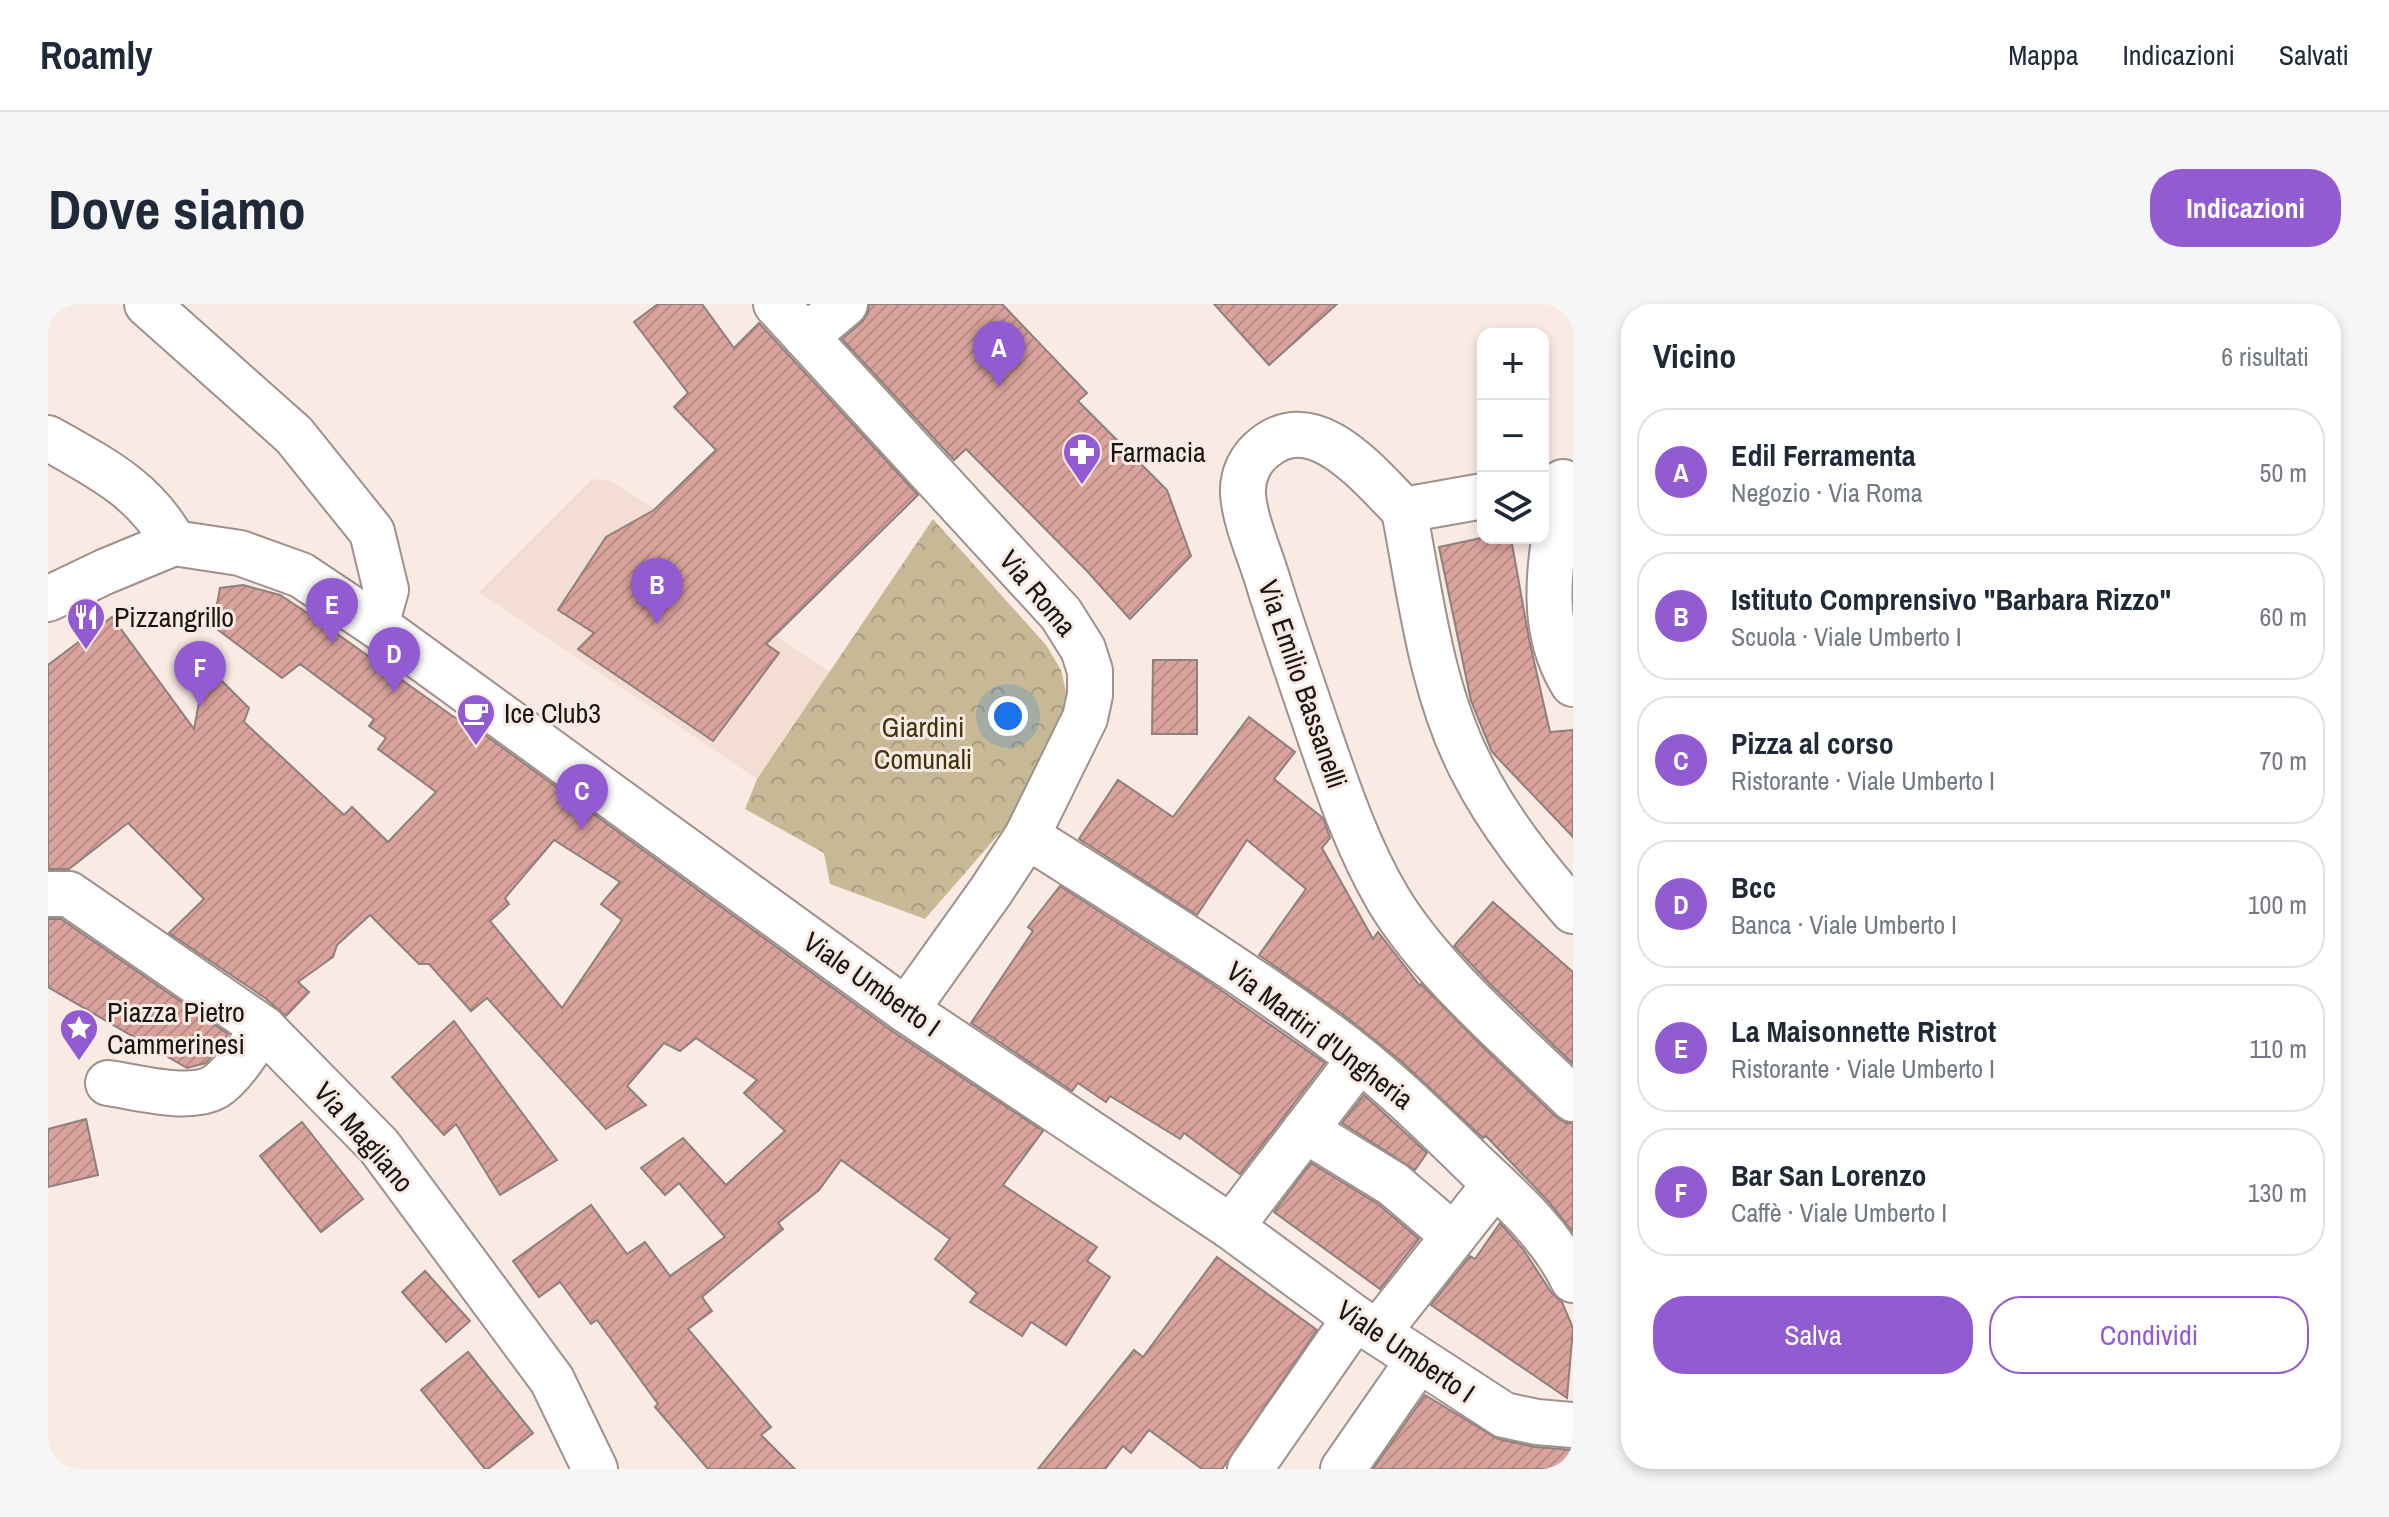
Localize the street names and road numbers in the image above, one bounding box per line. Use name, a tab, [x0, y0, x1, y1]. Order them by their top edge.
street label: Via Roma	[991, 542, 1085, 644]
street label: Via Emilio Bassanelli	[1250, 575, 1356, 793]
street label: Viale Umberto I	[796, 923, 948, 1045]
street label: Via Martiri d'Ungheria	[1219, 952, 1421, 1118]
street label: Via Magliano	[305, 1074, 423, 1200]
street label: Viale Umberto I	[1329, 1291, 1483, 1411]

